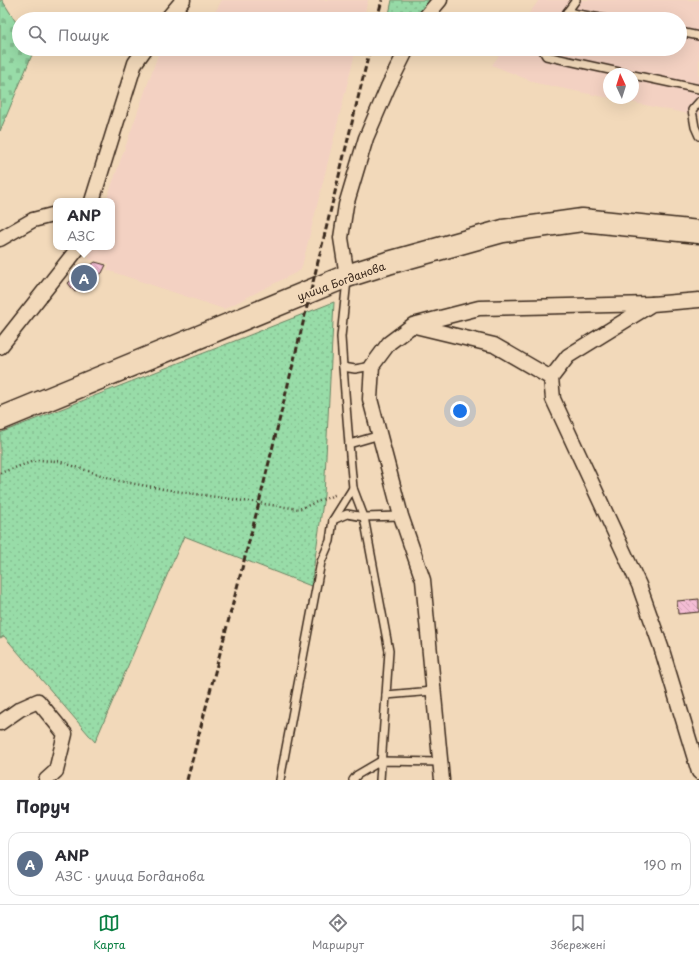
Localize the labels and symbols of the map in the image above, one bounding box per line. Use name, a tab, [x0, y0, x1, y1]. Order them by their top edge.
north arrow	[603, 68, 639, 104]
street label: улица Богданова	[294, 257, 388, 305]
pin: A	[71, 263, 97, 293]
your location	[450, 401, 470, 421]

